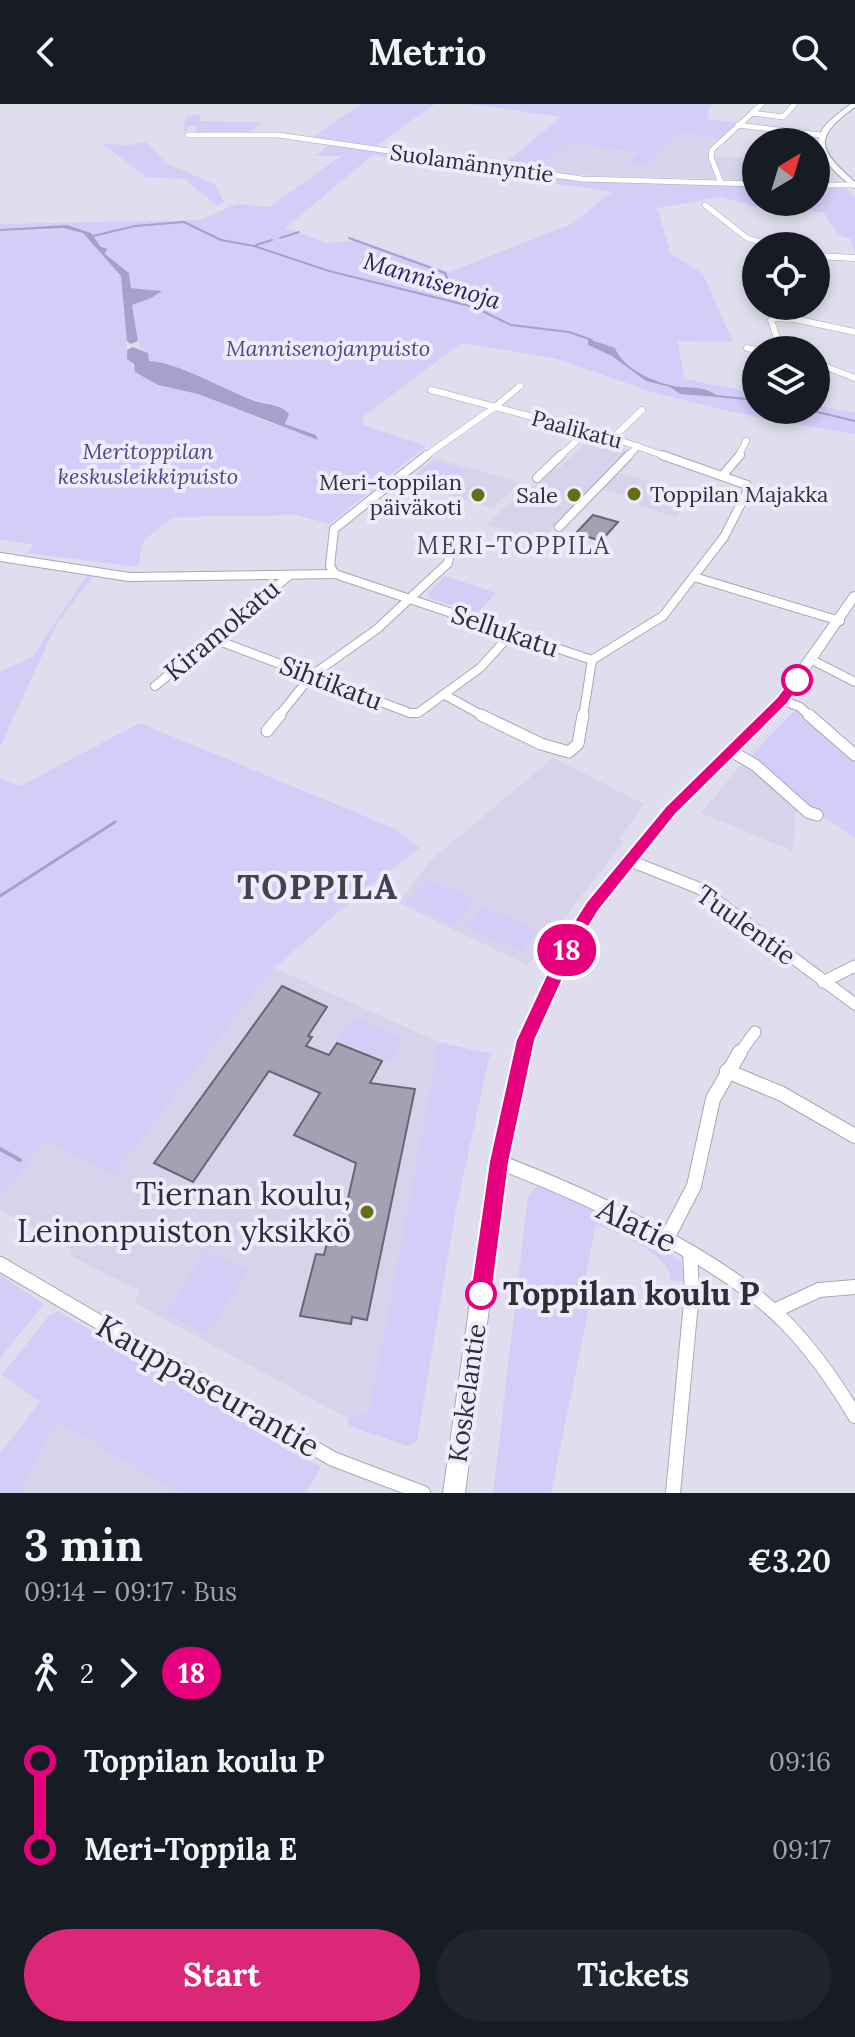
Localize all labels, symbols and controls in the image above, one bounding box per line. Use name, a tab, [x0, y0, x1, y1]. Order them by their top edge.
text: Metrio	[369, 29, 486, 75]
icon: back	[24, 30, 68, 74]
icon: search	[787, 30, 831, 74]
north arrow	[742, 128, 830, 216]
map controls	[742, 128, 830, 424]
street label: Suolamännyntie	[389, 138, 556, 188]
button: locate	[742, 232, 830, 320]
water label: Mannisenoja	[360, 245, 505, 316]
park label: Mannisenojanpuisto	[226, 334, 430, 362]
button: layers	[742, 336, 830, 424]
street label: Paalikatu	[529, 403, 625, 455]
park label: Meritoppilan keskusleikkipuisto	[58, 437, 238, 490]
place label: Meri-toppilan päiväkoti	[319, 468, 462, 521]
place label: Toppilan Majakka	[650, 480, 828, 508]
place label: Sale	[516, 481, 558, 509]
marker: Toppilan Majakka	[625, 485, 643, 503]
marker: Meri-toppilan päiväkoti	[469, 486, 487, 504]
marker: Sale	[565, 486, 583, 504]
district label: MERI-TOPPILA	[417, 530, 611, 561]
street label: Kiramokatu	[157, 572, 286, 688]
street label: Sellukatu	[447, 597, 563, 664]
street label: Sihtikatu	[275, 648, 387, 717]
unlabelled marker	[782, 665, 812, 695]
district label: TOPPILA	[237, 865, 399, 908]
street label: Tuulentie	[690, 877, 803, 972]
line badge: 18	[531, 924, 603, 976]
text: 18	[553, 932, 581, 968]
place label: Tiernan koulu, Leinonpuiston yksikkö	[17, 1173, 351, 1251]
street label: Alatie	[590, 1187, 684, 1261]
marker: Tiernan koulu, Leinonpuiston yksikkö	[358, 1203, 376, 1221]
place label: Toppilan koulu P	[503, 1273, 760, 1314]
marker: Toppilan koulu P	[466, 1279, 496, 1309]
street label: Kauppaseurantie	[89, 1305, 327, 1466]
street label: Koskelantie	[440, 1321, 493, 1465]
text: 3 min	[24, 1517, 143, 1573]
text: €3.20	[748, 1542, 831, 1580]
text: 09:14 – 09:17 · Bus	[24, 1575, 237, 1608]
icon: walk	[24, 1651, 68, 1695]
icon: forward	[106, 1651, 150, 1695]
text: 18	[178, 1655, 205, 1691]
text: 2	[80, 1657, 94, 1690]
text: Toppilan koulu P	[84, 1742, 324, 1780]
text: 09:16	[769, 1745, 831, 1778]
text: Meri-Toppila E	[84, 1830, 297, 1868]
text: 09:17	[772, 1833, 831, 1866]
button: Start	[24, 1929, 420, 2021]
button: Tickets	[436, 1929, 831, 2021]

